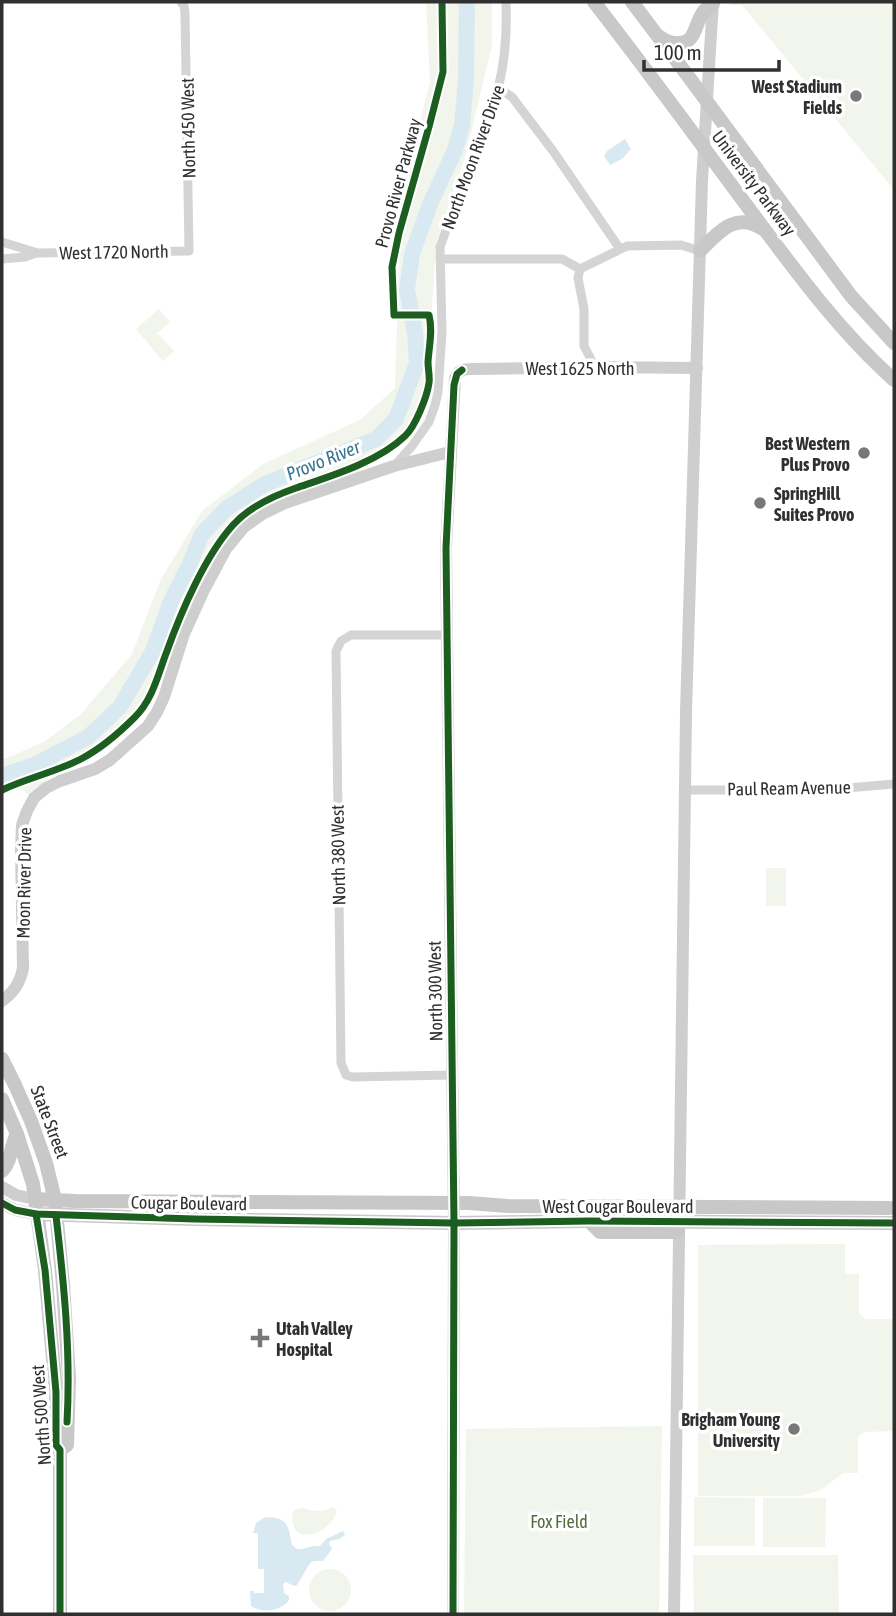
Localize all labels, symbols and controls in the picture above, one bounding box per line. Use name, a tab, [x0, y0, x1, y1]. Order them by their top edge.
scale bar	[644, 28, 779, 72]
text: 100 m	[654, 40, 702, 64]
place label: West Stadium Fields	[751, 76, 843, 118]
street label: North 450 West	[177, 77, 199, 179]
street label: North Moon River Drive	[437, 82, 509, 232]
marker: West Stadium Fields	[848, 88, 864, 104]
street label: Provo River Parkway	[371, 116, 425, 250]
street label: University Parkway	[708, 126, 800, 240]
street label: West 1720 North	[59, 241, 169, 263]
street label: West 1625 North	[525, 358, 635, 379]
place label: Best Western Plus Provo	[765, 433, 850, 475]
water label: Provo River	[283, 435, 365, 485]
marker: Best Western Plus Provo	[856, 445, 872, 461]
place label: SpringHill Suites Provo	[774, 483, 855, 525]
marker: SpringHill Suites Provo	[752, 495, 768, 511]
street label: Paul Ream Avenue	[727, 776, 851, 800]
street label: North 380 West	[327, 804, 349, 906]
street label: Moon River Drive	[13, 827, 35, 939]
street label: North 300 West	[424, 940, 446, 1042]
street label: State Street	[27, 1083, 73, 1161]
street label: Cougar Boulevard	[131, 1191, 247, 1215]
street label: West Cougar Boulevard	[542, 1196, 694, 1217]
place label: Utah Valley Hospital	[276, 1318, 353, 1360]
marker: Utah Valley Hospital	[250, 1328, 270, 1348]
street label: North 500 West	[27, 1364, 55, 1466]
place label: Brigham Young University	[681, 1409, 781, 1451]
marker: Brigham Young University	[786, 1421, 802, 1437]
park label: Fox Field	[530, 1511, 588, 1532]

